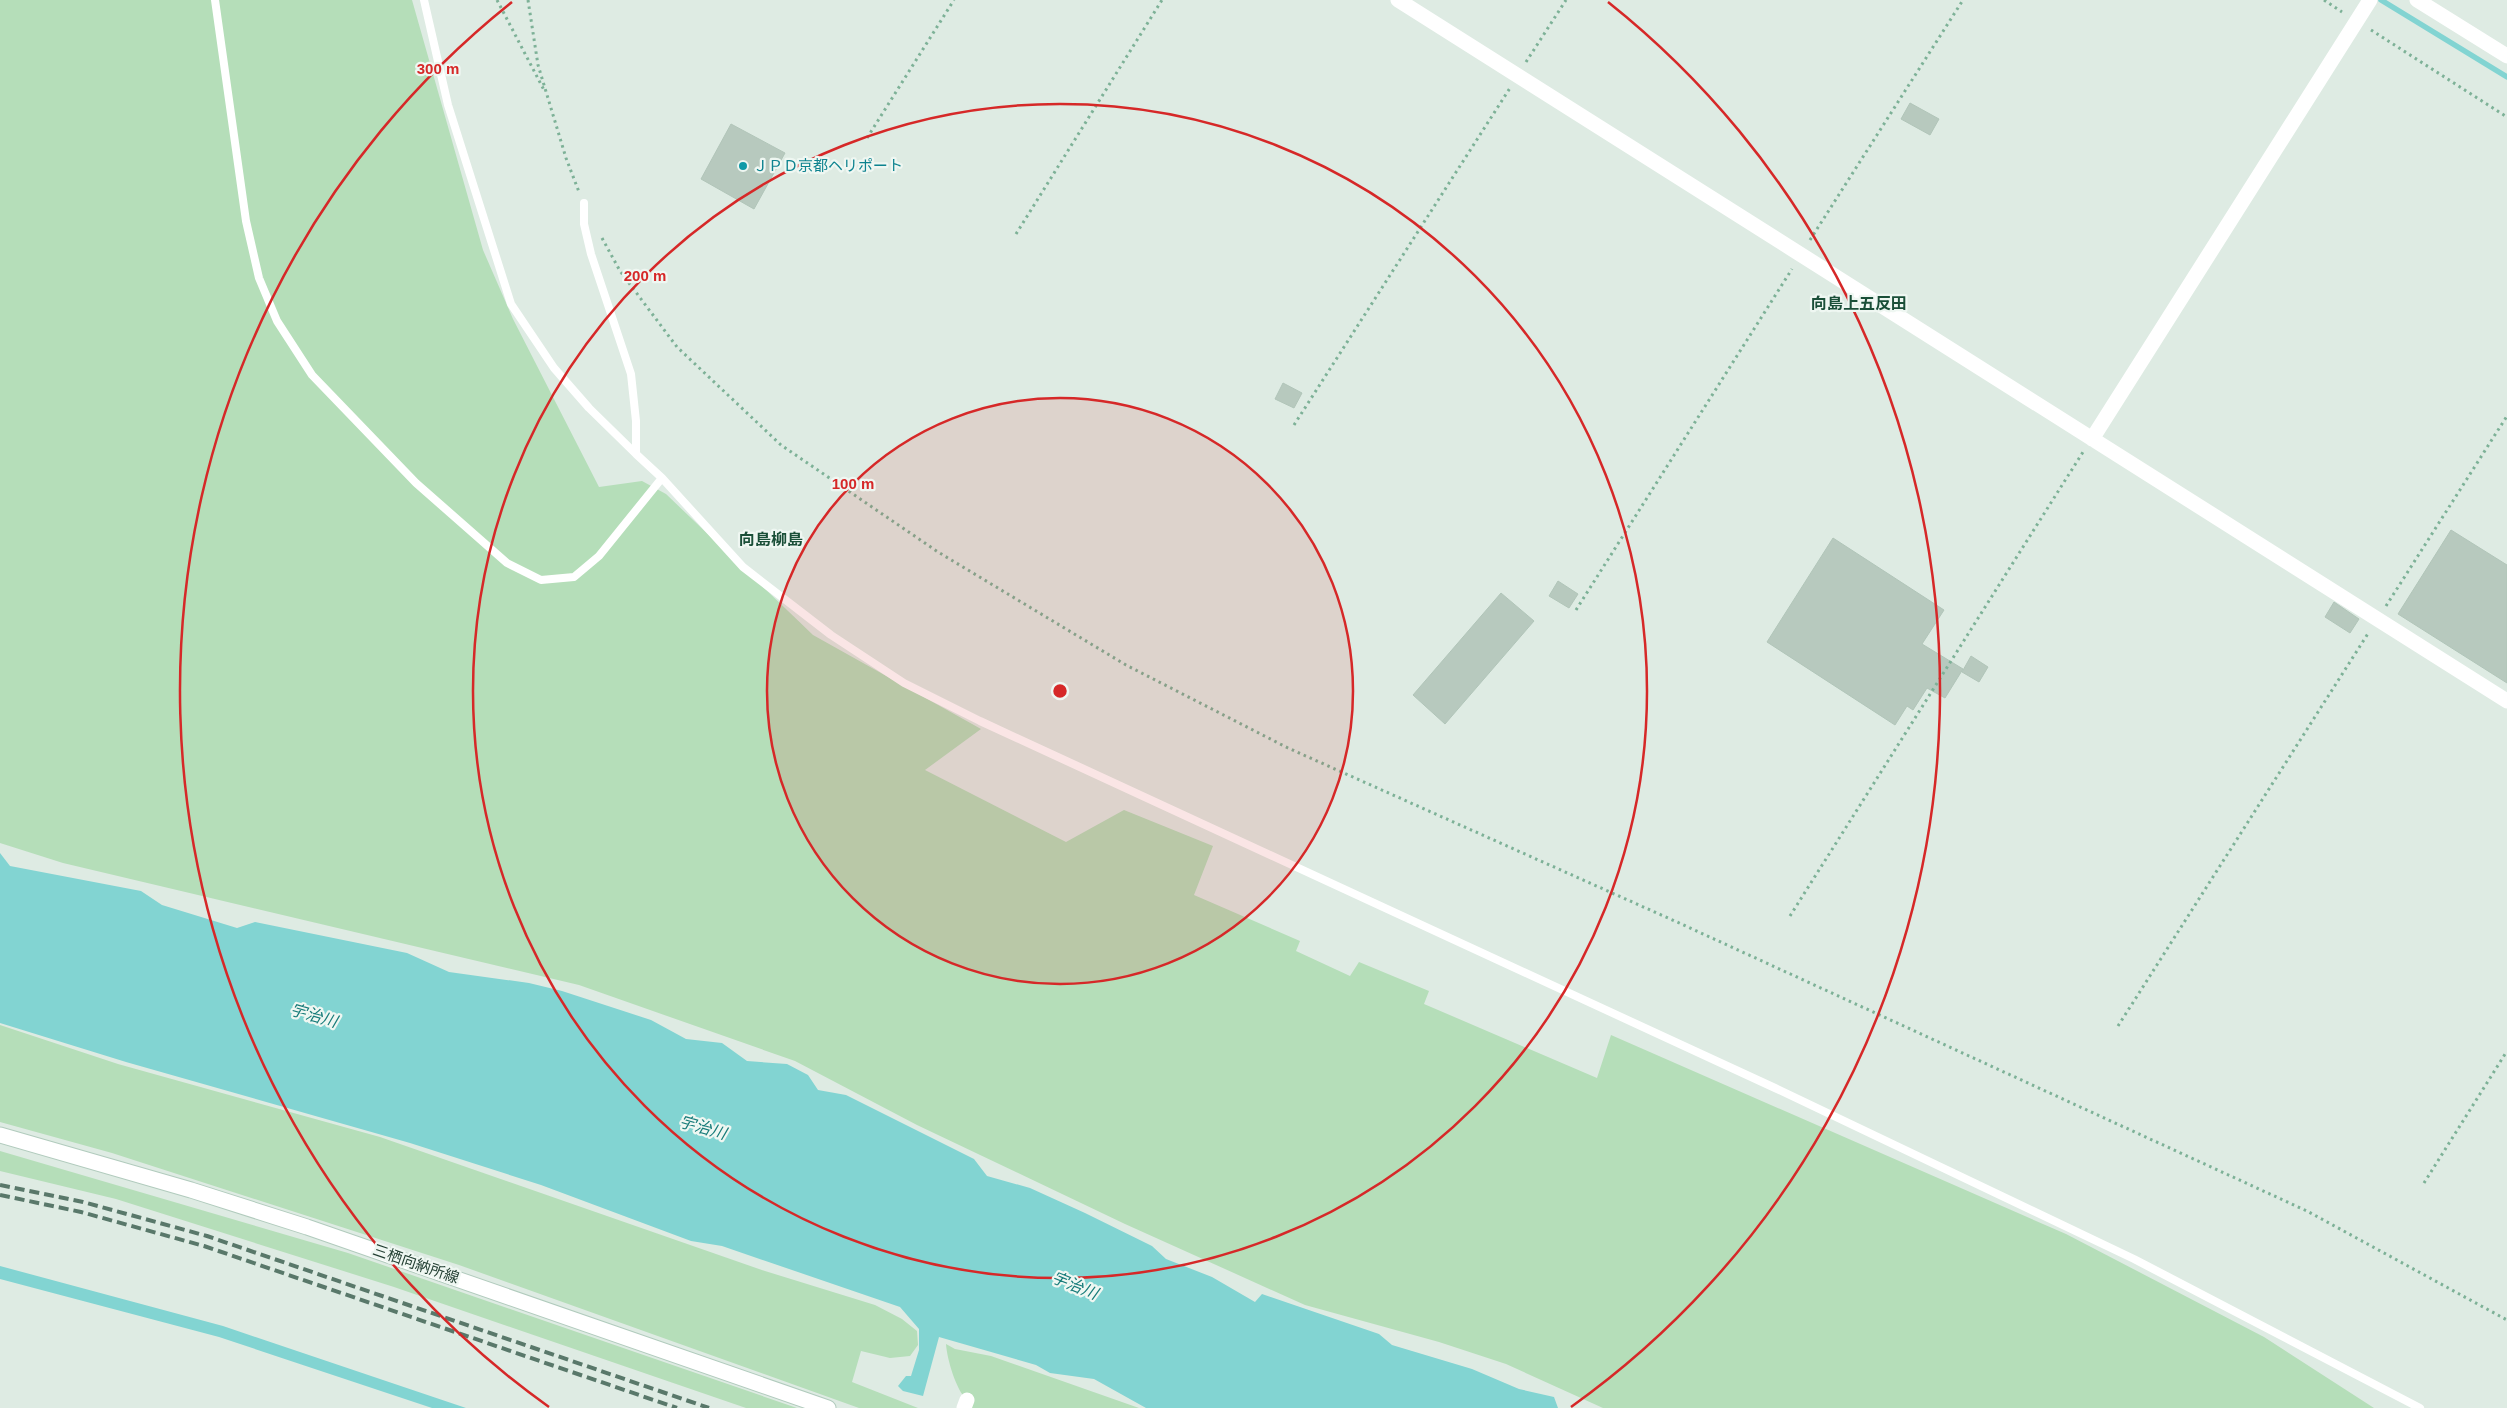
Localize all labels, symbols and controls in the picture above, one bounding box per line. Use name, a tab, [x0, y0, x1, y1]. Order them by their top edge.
text: 300 m	[417, 60, 459, 77]
place label: ＪＰＤ京都ヘリポート	[753, 157, 903, 174]
marker: ＪＰＤ京都ヘリポート	[737, 160, 749, 172]
text: 200 m	[624, 267, 666, 284]
district label: 向島上五反田	[1811, 295, 1907, 312]
text: 100 m	[832, 475, 874, 492]
district label: 向島柳島	[739, 531, 803, 548]
centre of rings	[1051, 682, 1069, 700]
water label: 宇治川	[288, 1001, 341, 1031]
water label: 宇治川	[677, 1113, 730, 1143]
street label: 三栖向納所線	[371, 1241, 461, 1286]
water label: 宇治川	[1049, 1269, 1102, 1303]

